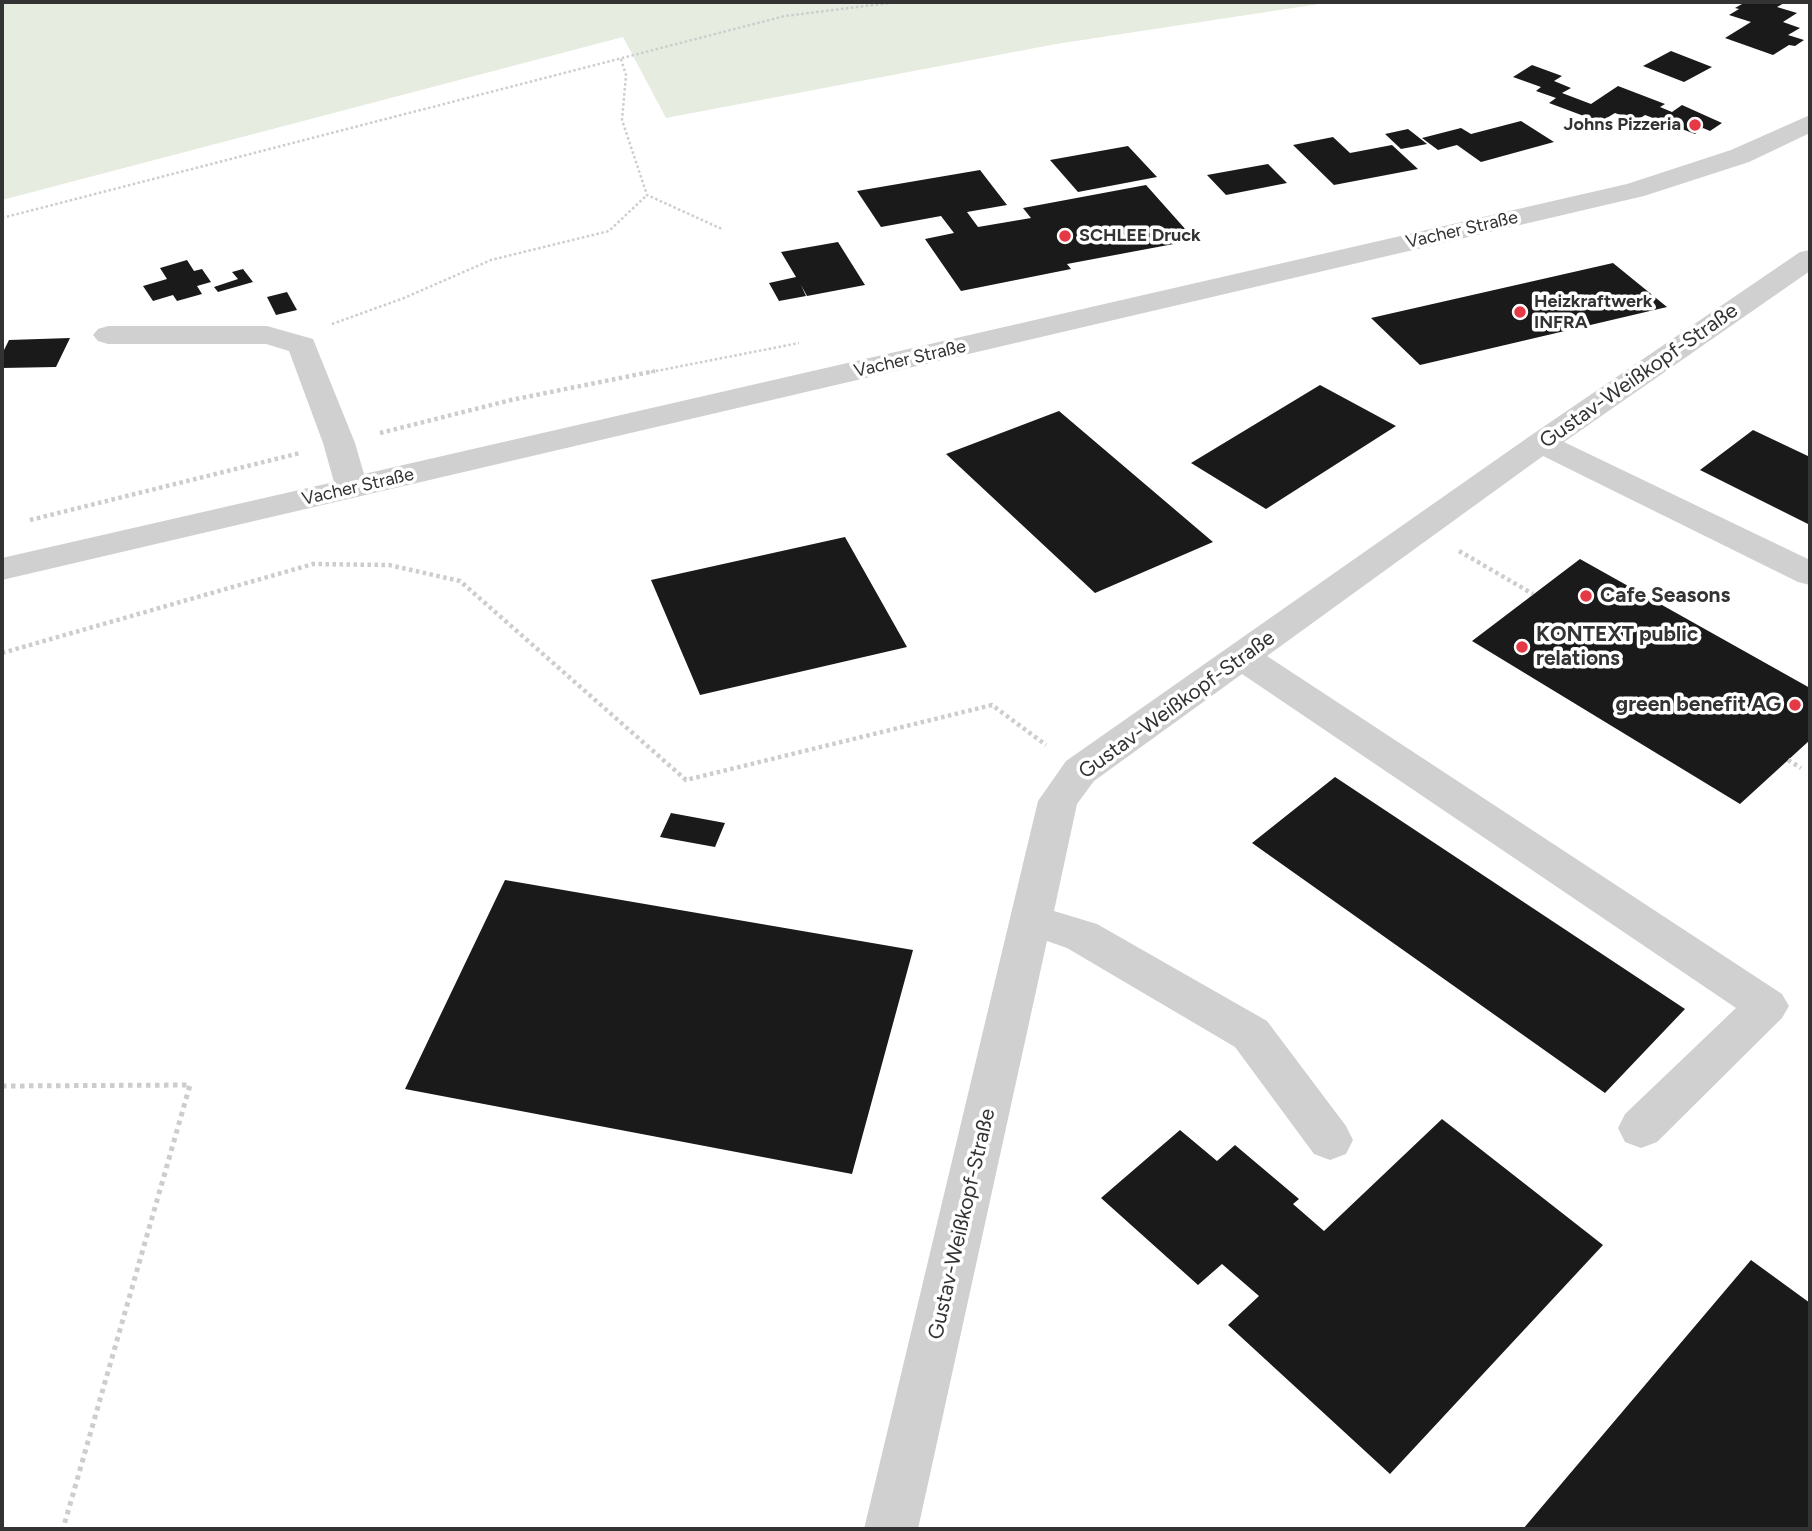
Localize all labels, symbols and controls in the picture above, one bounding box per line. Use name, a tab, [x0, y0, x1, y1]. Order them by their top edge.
place label: Johns Pizzeria	[1564, 114, 1681, 136]
marker: Johns Pizzeria	[1687, 117, 1703, 133]
street label: Vacher Straße	[1404, 207, 1520, 253]
place label: SCHLEE Druck	[1079, 225, 1201, 247]
marker: SCHLEE Druck	[1057, 228, 1073, 244]
place label: Heizkraftwerk INFRA	[1534, 291, 1652, 334]
street label: Gustav-Weißkopf-Straße	[1535, 298, 1743, 454]
marker: Heizkraftwerk INFRA	[1512, 304, 1528, 320]
street label: Vacher Straße	[852, 336, 968, 382]
street label: Vacher Straße	[300, 464, 416, 510]
place label: Cafe Seasons	[1600, 583, 1730, 609]
marker: Cafe Seasons	[1578, 588, 1594, 604]
place label: KONTEXT public relations	[1536, 622, 1698, 672]
street label: Gustav-Weißkopf-Straße	[1074, 625, 1280, 785]
marker: KONTEXT public relations	[1514, 639, 1530, 655]
place label: green benefit AG	[1616, 692, 1781, 718]
marker: green benefit AG	[1787, 697, 1803, 713]
street label: Gustav-Weißkopf-Straße	[923, 1106, 1001, 1342]

